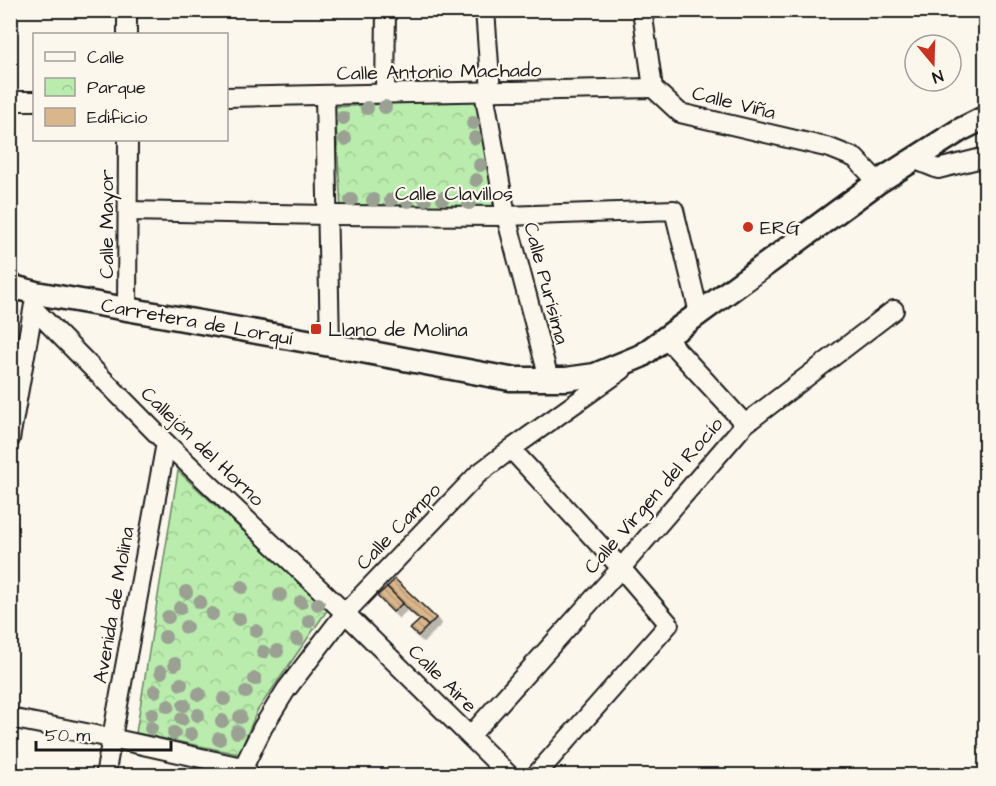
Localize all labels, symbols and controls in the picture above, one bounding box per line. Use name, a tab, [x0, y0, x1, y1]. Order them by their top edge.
legend	[33, 33, 228, 141]
north arrow	[903, 33, 963, 93]
text: Calle	[87, 45, 125, 70]
street label: Calle Antonio Machado	[336, 56, 542, 88]
text: N	[929, 64, 946, 88]
text: Parque	[87, 75, 146, 100]
street label: Calle Viña	[689, 79, 778, 127]
text: Edificio	[87, 105, 147, 130]
street label: Calle Mayor	[93, 169, 122, 279]
street label: Calle Clavillos	[395, 180, 513, 208]
place label: ERG	[760, 214, 800, 242]
street label: Calle Purísima	[516, 219, 576, 347]
marker: ERG	[741, 220, 755, 234]
street label: Carretera de Lorquí	[99, 291, 295, 353]
place label: Llano de Molina	[328, 316, 468, 344]
marker: Llano de Molina	[309, 322, 323, 336]
street label: Callejón del Horno	[134, 380, 270, 513]
street label: Calle Virgen del Rocío	[578, 411, 731, 581]
street label: Calle Campo	[350, 477, 448, 577]
street label: Avenida de Molina	[86, 525, 142, 686]
street label: Calle Aire	[402, 638, 483, 720]
scale bar	[36, 714, 171, 752]
text: 50 m	[45, 723, 90, 748]

